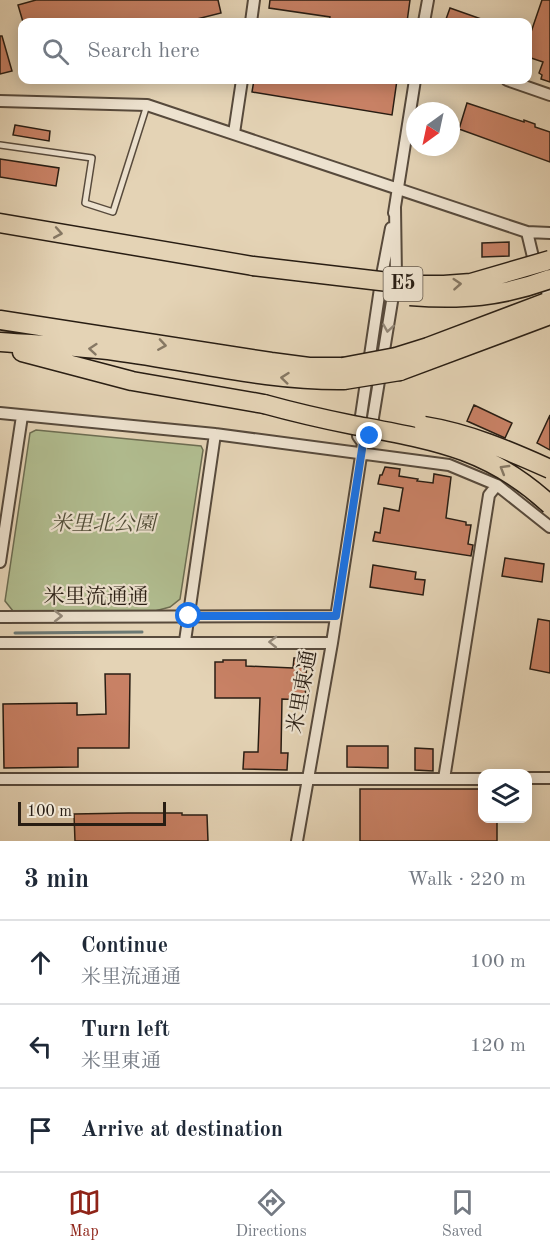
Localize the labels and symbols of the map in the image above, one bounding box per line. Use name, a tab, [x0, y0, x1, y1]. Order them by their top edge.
north arrow	[406, 102, 460, 156]
one-way arrow	[52, 226, 62, 239]
road number: E5	[384, 267, 422, 301]
one-way arrow	[452, 278, 461, 291]
one-way arrow	[382, 323, 395, 333]
one-way arrow	[157, 338, 166, 350]
one-way arrow	[88, 343, 97, 356]
one-way arrow	[281, 372, 290, 385]
route end	[356, 422, 382, 448]
one-way arrow	[500, 465, 510, 477]
park label: 米里北公園	[51, 512, 158, 535]
street label: 米里流通通	[44, 585, 149, 608]
route start	[175, 602, 201, 628]
one-way arrow	[54, 610, 63, 622]
one-way arrow	[269, 636, 278, 648]
street label: 米里東通	[283, 648, 321, 735]
scale bar	[18, 799, 166, 826]

